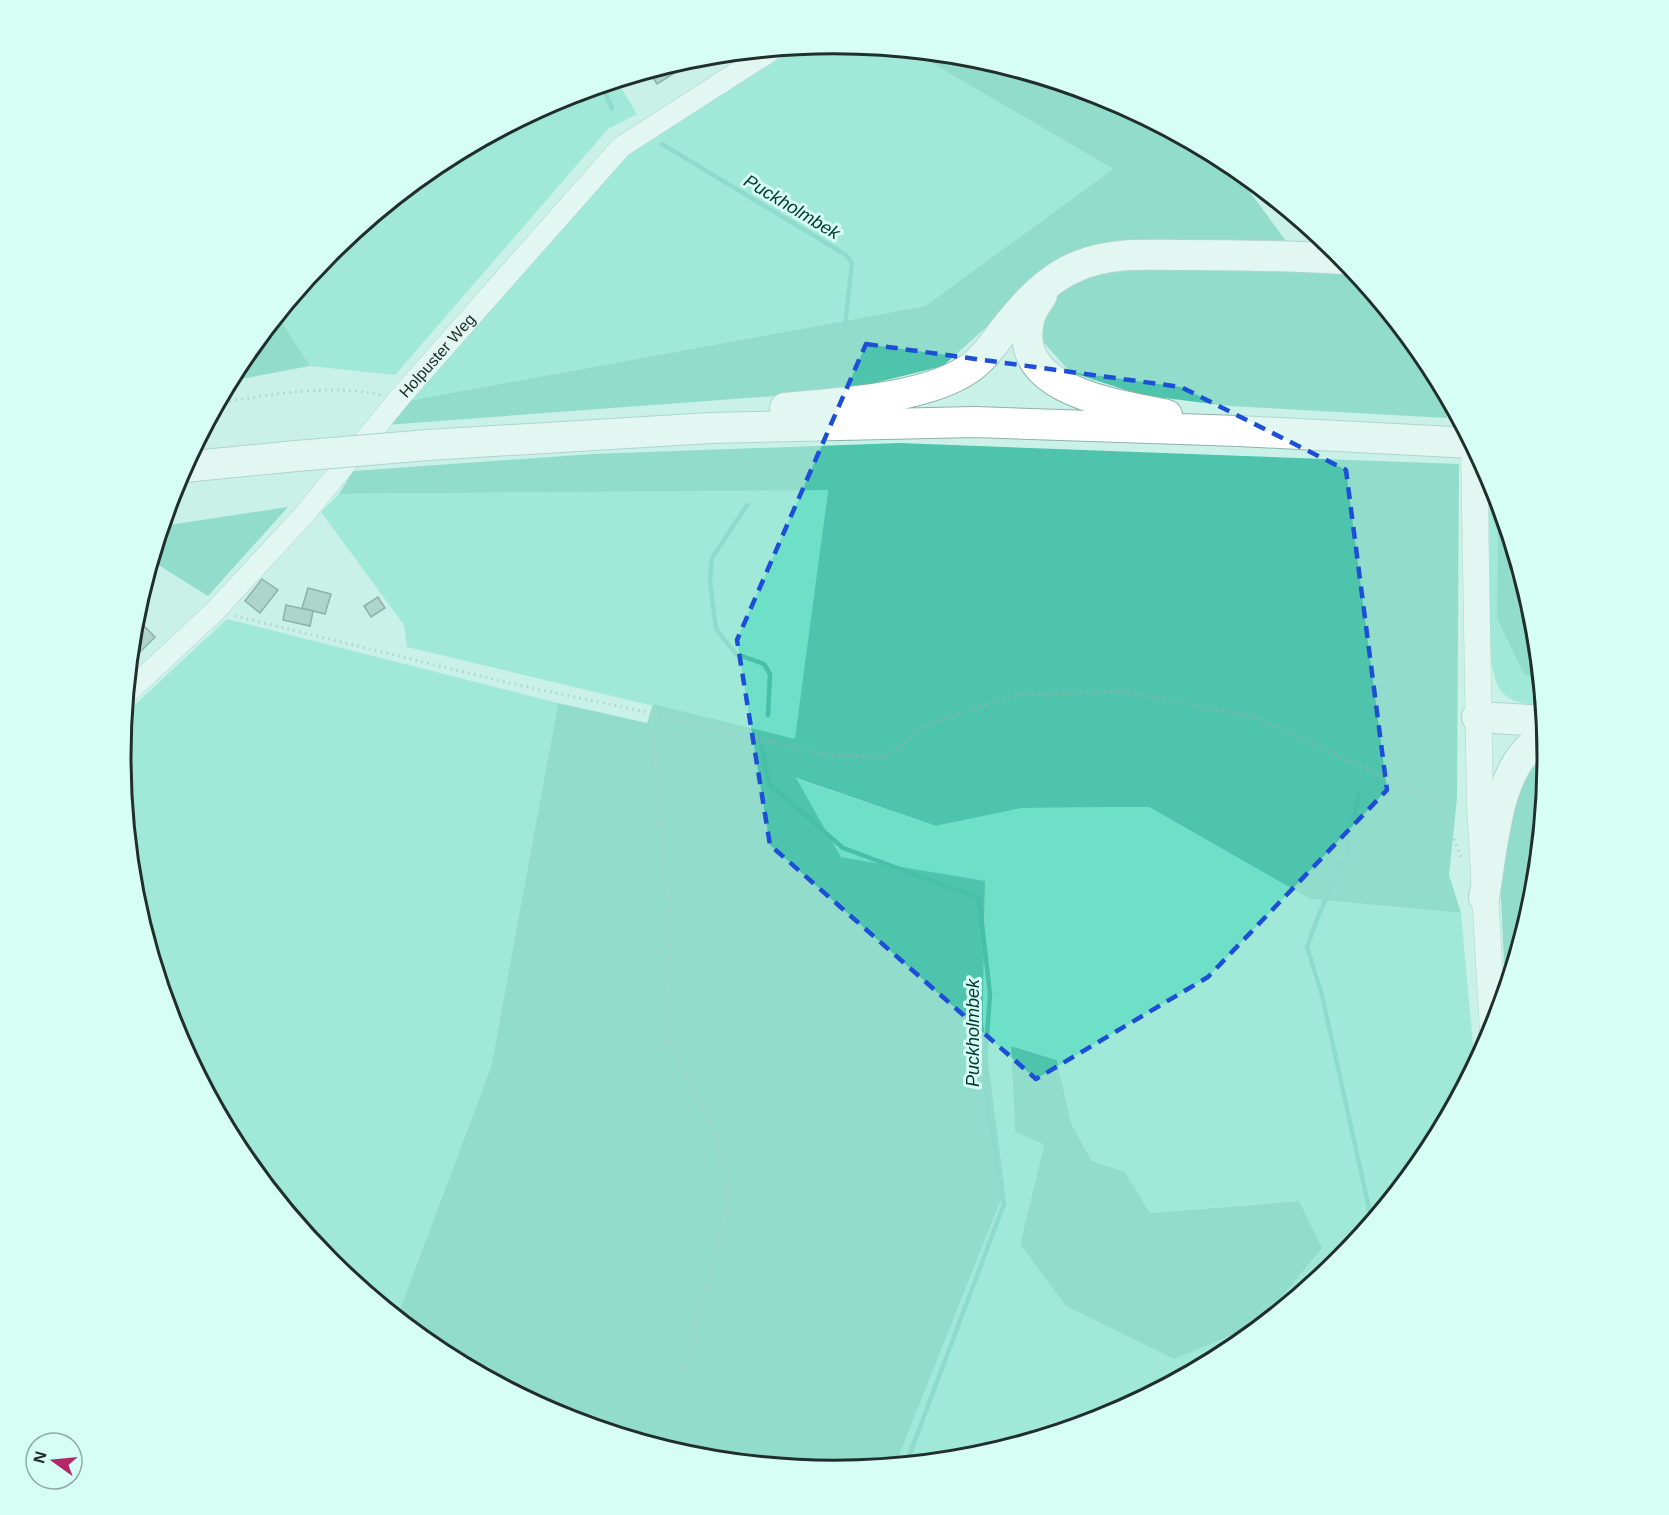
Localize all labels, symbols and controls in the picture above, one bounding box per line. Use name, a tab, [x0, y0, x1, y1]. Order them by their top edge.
water label: Puckholmbek	[741, 171, 844, 244]
street label: Holpuster Weg	[396, 310, 479, 401]
water label: Puckholmbek	[963, 978, 983, 1087]
north arrow	[24, 1431, 84, 1491]
text: N	[30, 1449, 50, 1465]

